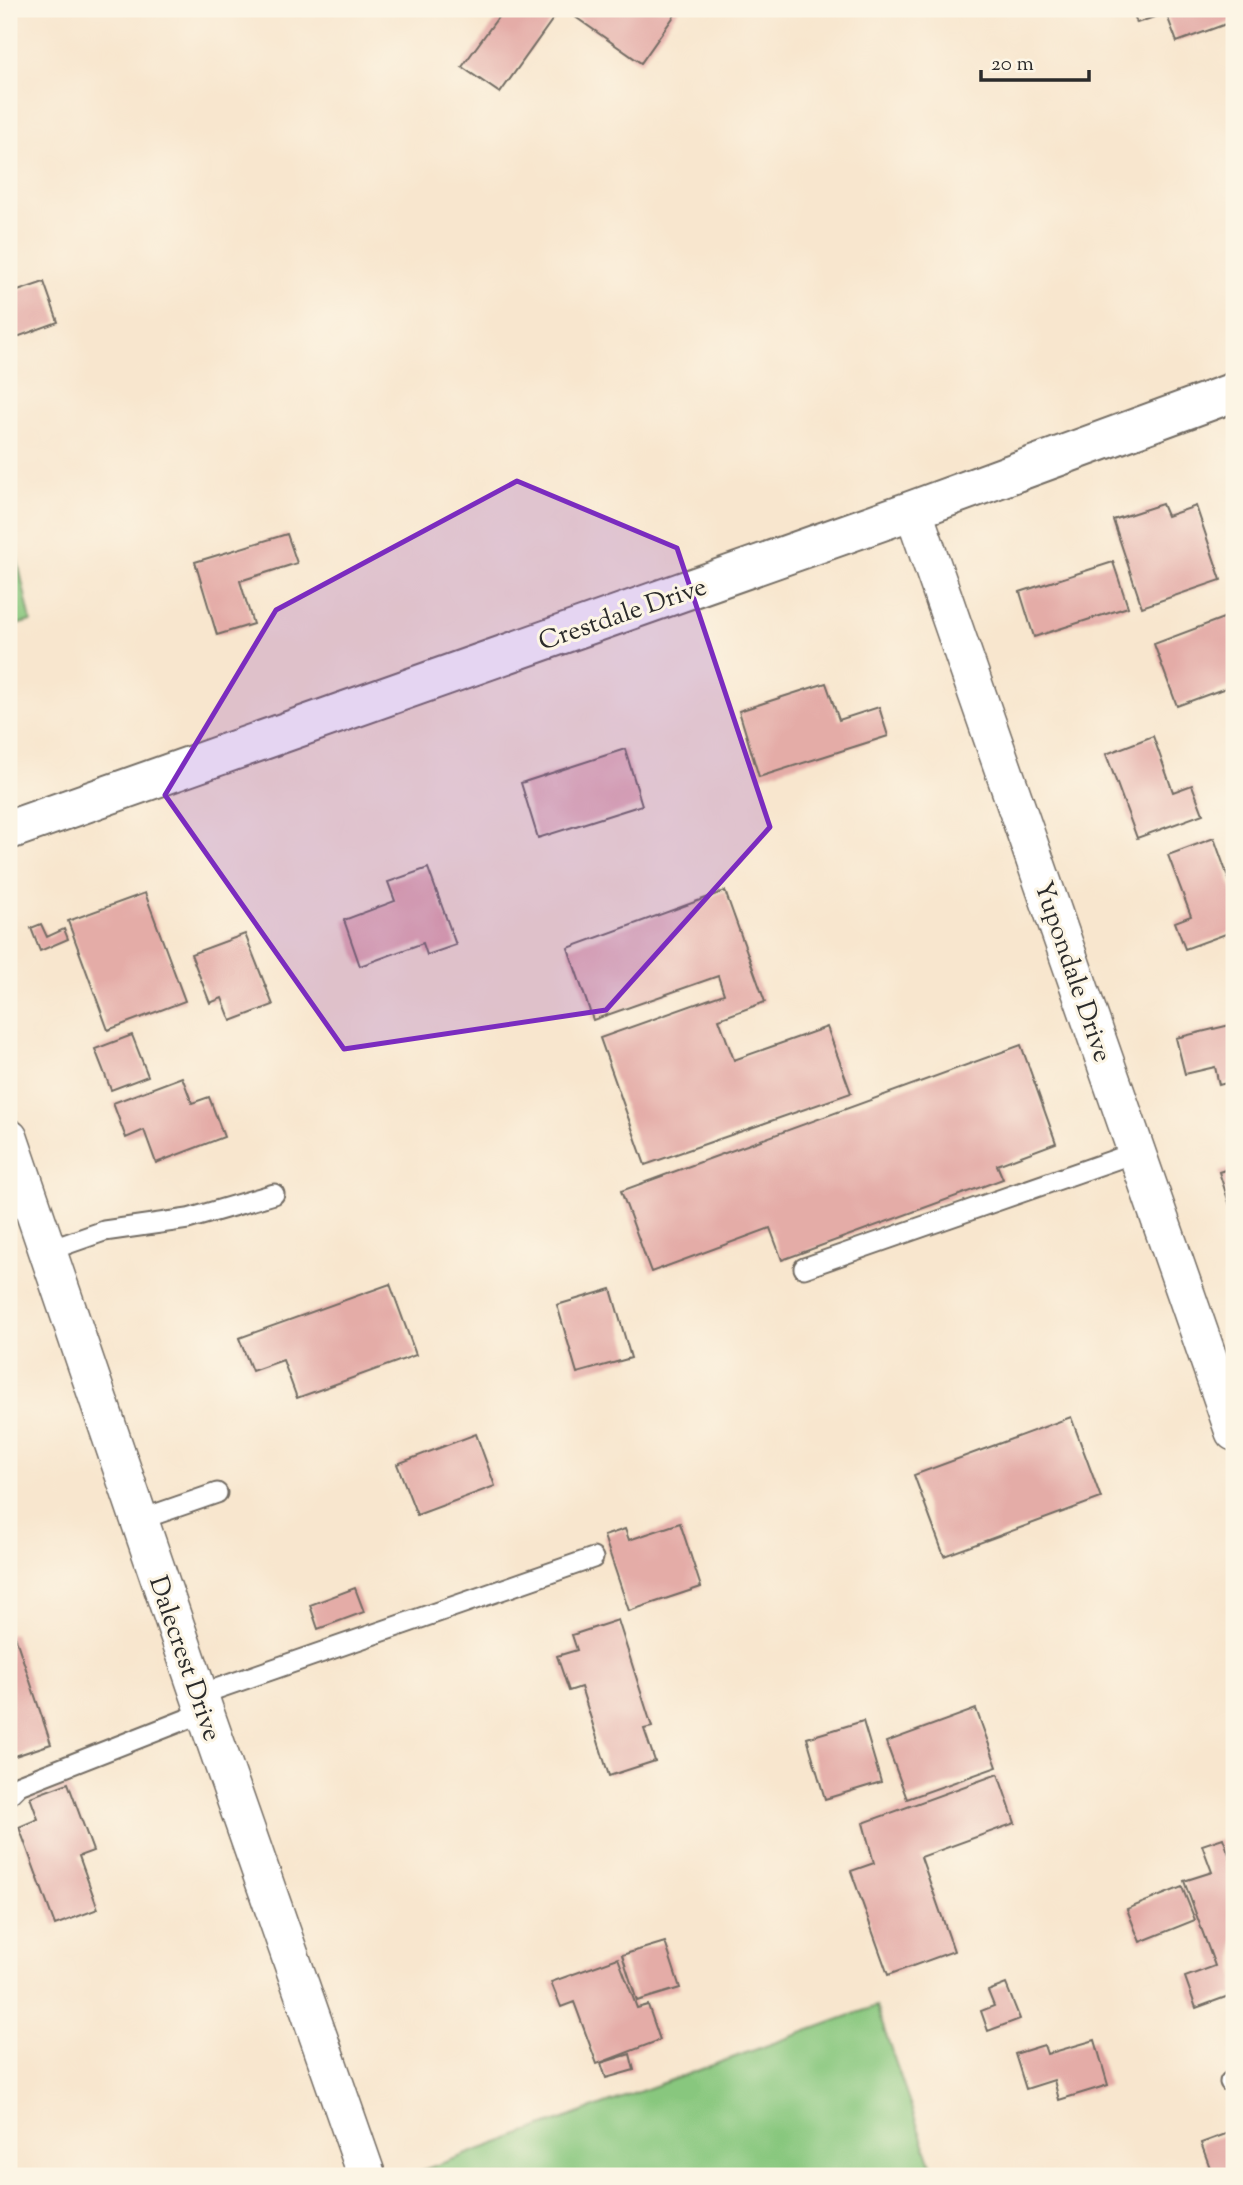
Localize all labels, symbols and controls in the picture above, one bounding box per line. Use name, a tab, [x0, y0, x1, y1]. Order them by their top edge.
scale bar	[981, 38, 1089, 82]
text: 20 m	[991, 50, 1034, 80]
street label: Crestdale Drive	[534, 569, 712, 661]
street label: Yupondale Drive	[1023, 876, 1120, 1067]
street label: Dalecrest Drive	[138, 1571, 229, 1746]

